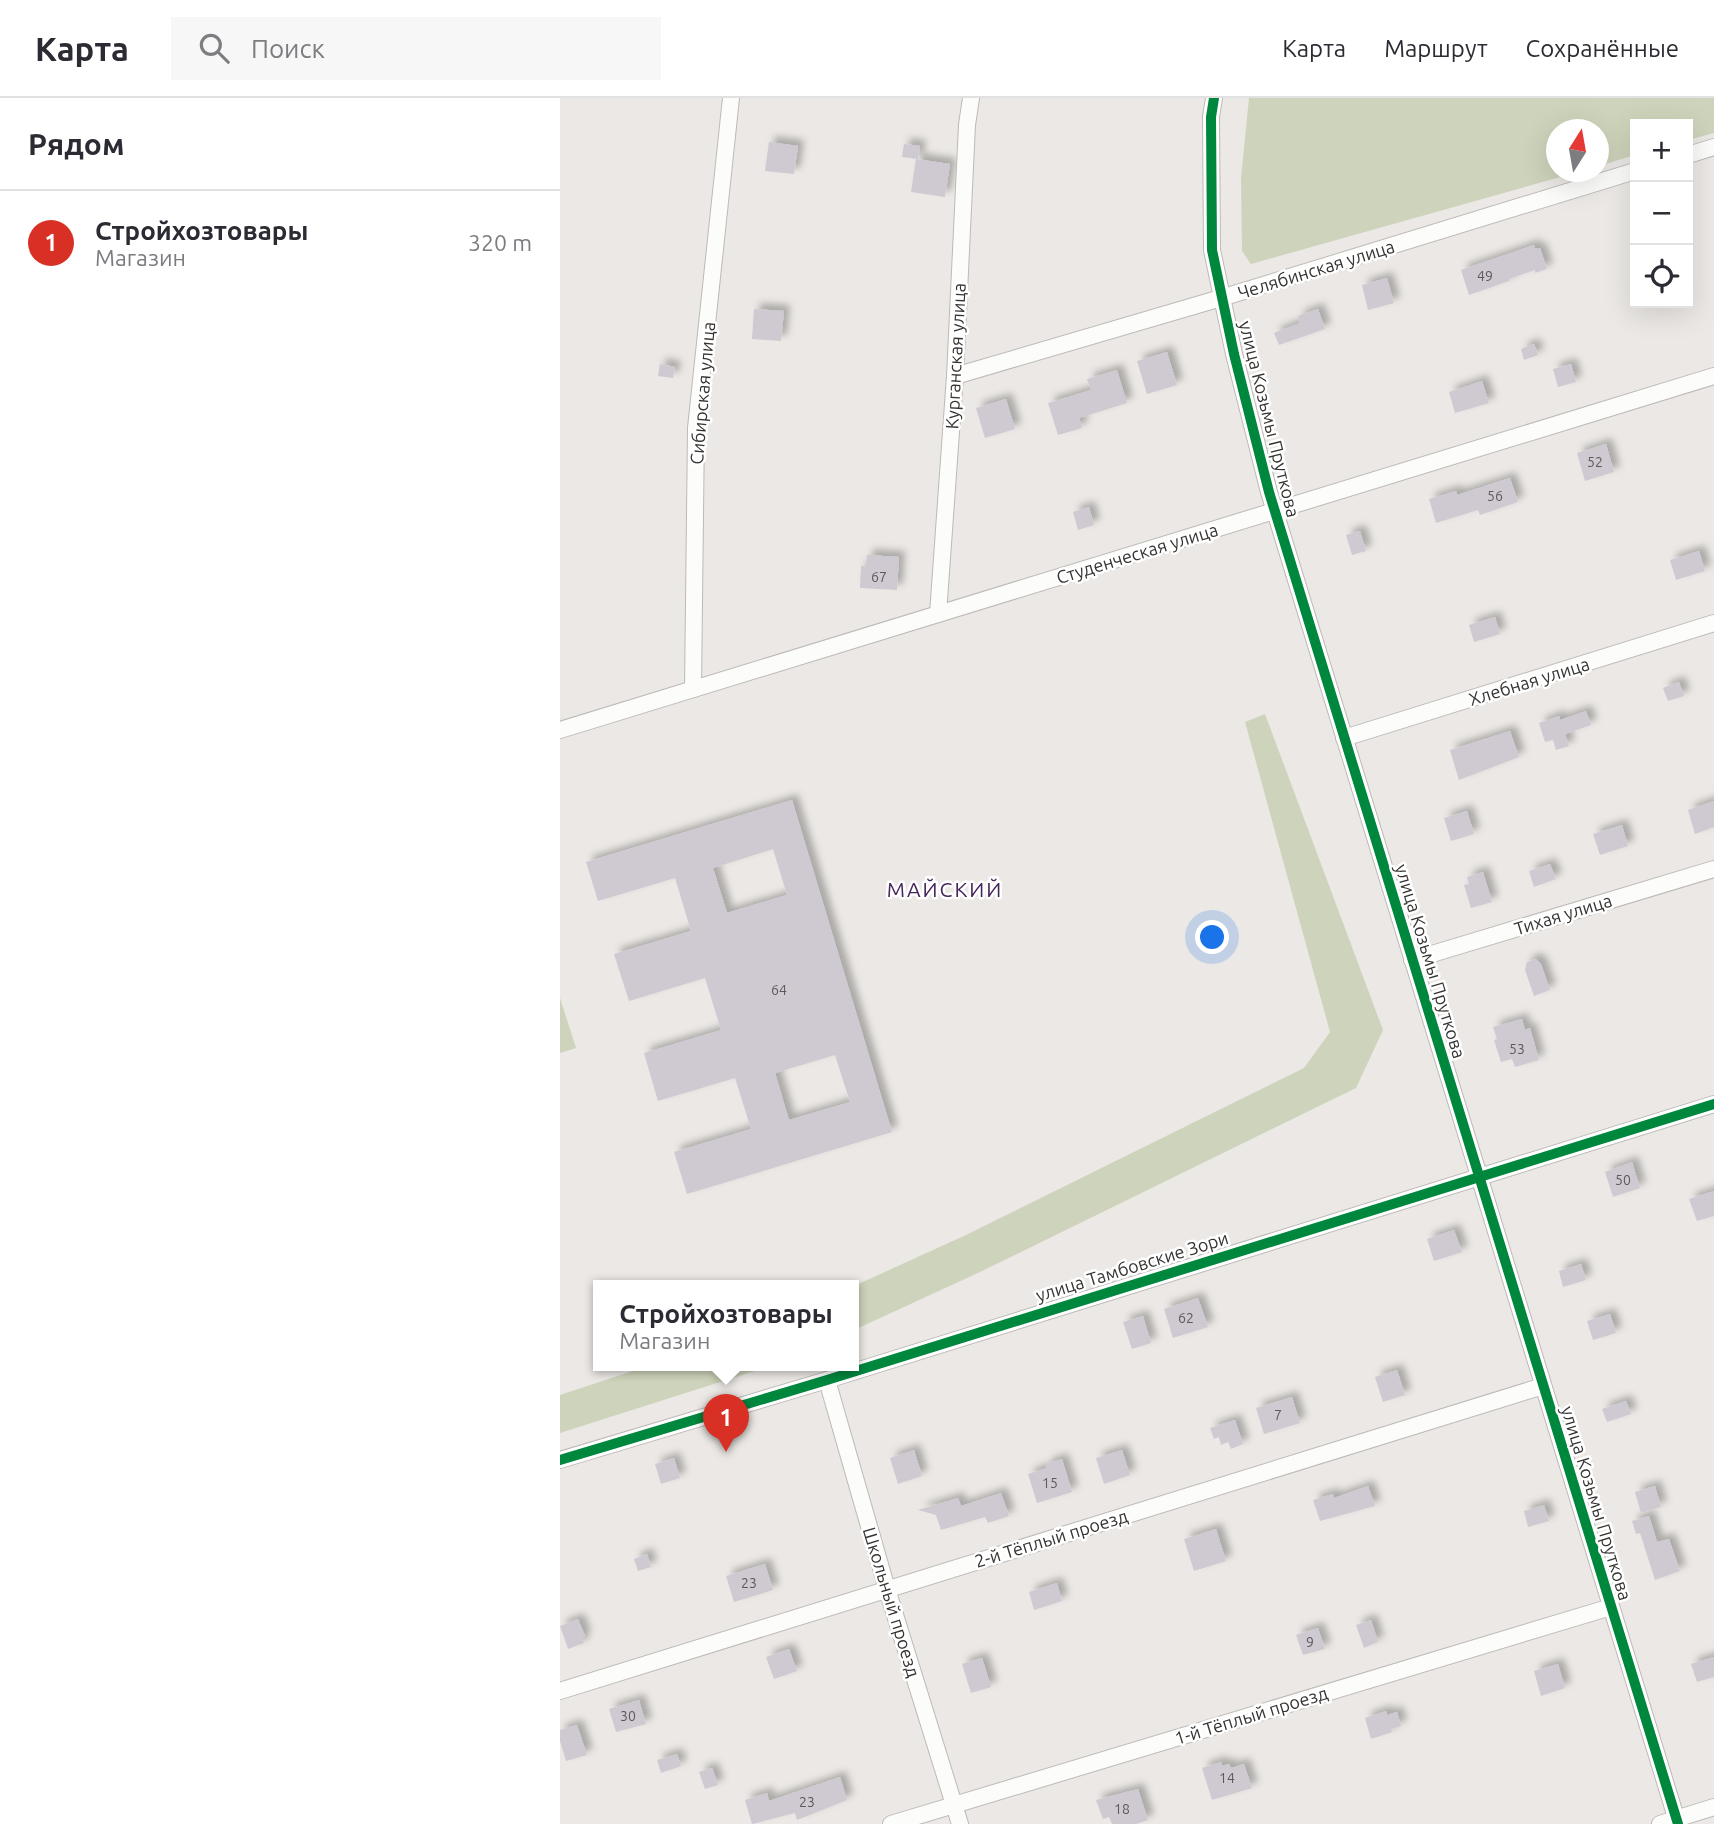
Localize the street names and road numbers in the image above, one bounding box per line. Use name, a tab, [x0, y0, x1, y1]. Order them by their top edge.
street label: Челябинская улица	[1235, 236, 1397, 302]
street label: Курганская улица	[941, 282, 969, 430]
street label: улица Козьмы Пруткова	[1236, 319, 1304, 519]
street label: Сибирская улица	[686, 321, 718, 465]
street label: Студенческая улица	[1054, 519, 1220, 587]
street label: Хлебная улица	[1466, 653, 1592, 709]
street label: улица Козьмы Пруткова	[1392, 862, 1470, 1060]
street label: Тихая улица	[1512, 890, 1614, 938]
street label: улица Тамбовские Зори	[1033, 1227, 1231, 1305]
street label: улица Козьмы Пруткова	[1558, 1404, 1636, 1602]
street label: 2-й Тёплый проезд	[972, 1505, 1130, 1571]
street label: Школьный проезд	[860, 1524, 924, 1680]
street label: 1-й Тёплый проезд	[1172, 1682, 1330, 1748]

